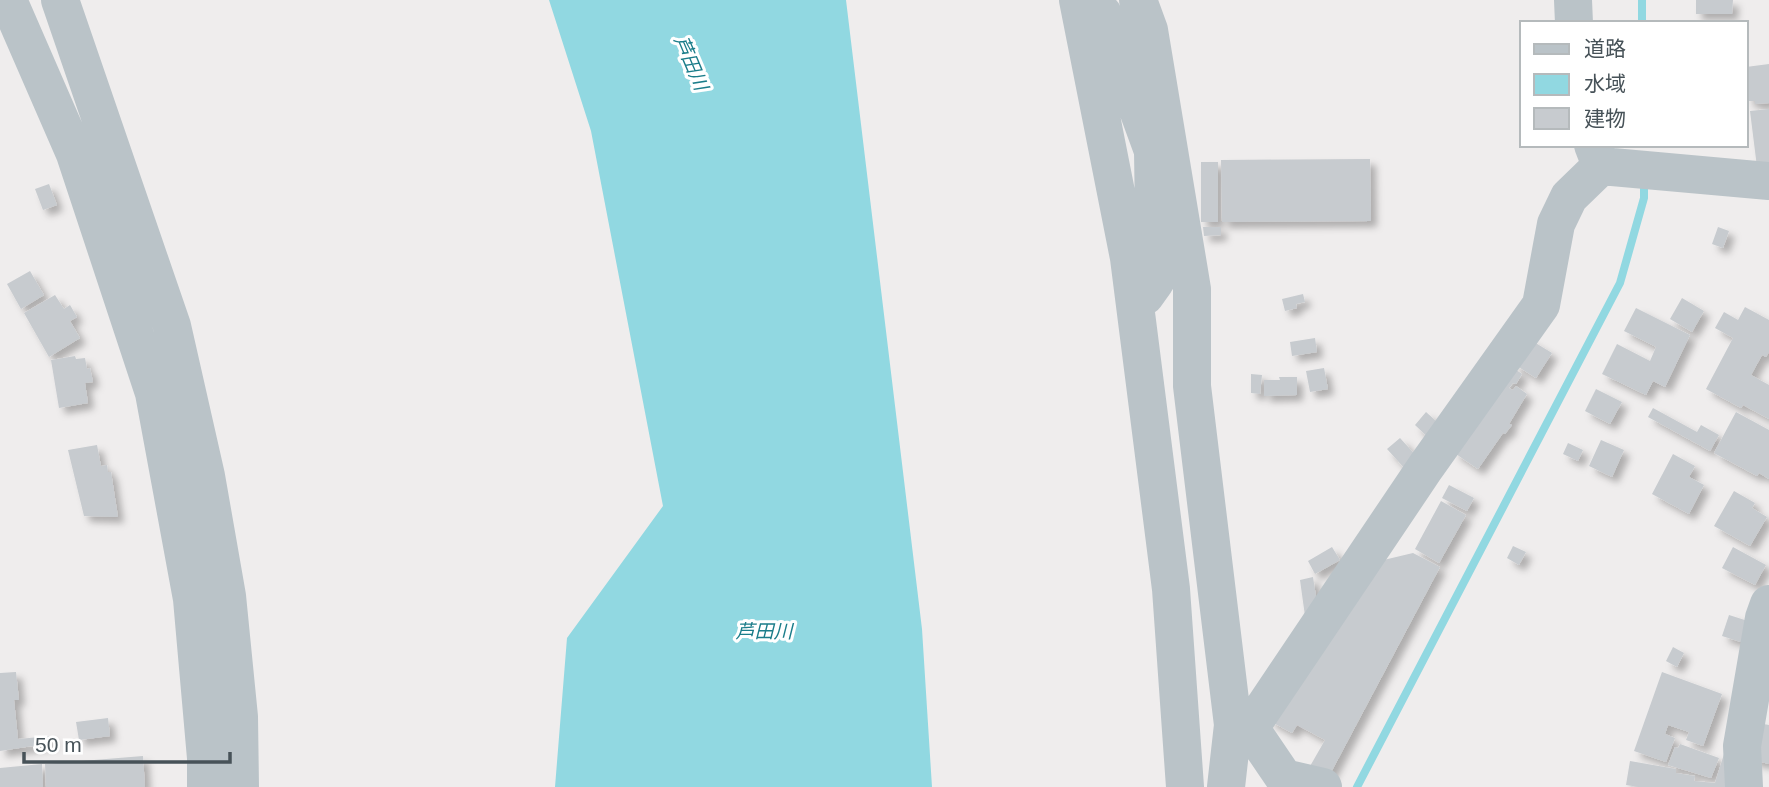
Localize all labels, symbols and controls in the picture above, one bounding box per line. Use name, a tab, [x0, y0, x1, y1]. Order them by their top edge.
legend	[1520, 21, 1748, 147]
water label: 芦田川	[670, 33, 713, 95]
text: 道路	[1584, 37, 1626, 60]
text: 水域	[1584, 72, 1626, 95]
text: 建物	[1584, 107, 1626, 130]
water label: 芦田川	[735, 621, 794, 642]
scale bar	[24, 720, 231, 764]
text: 50 m	[35, 733, 82, 756]

